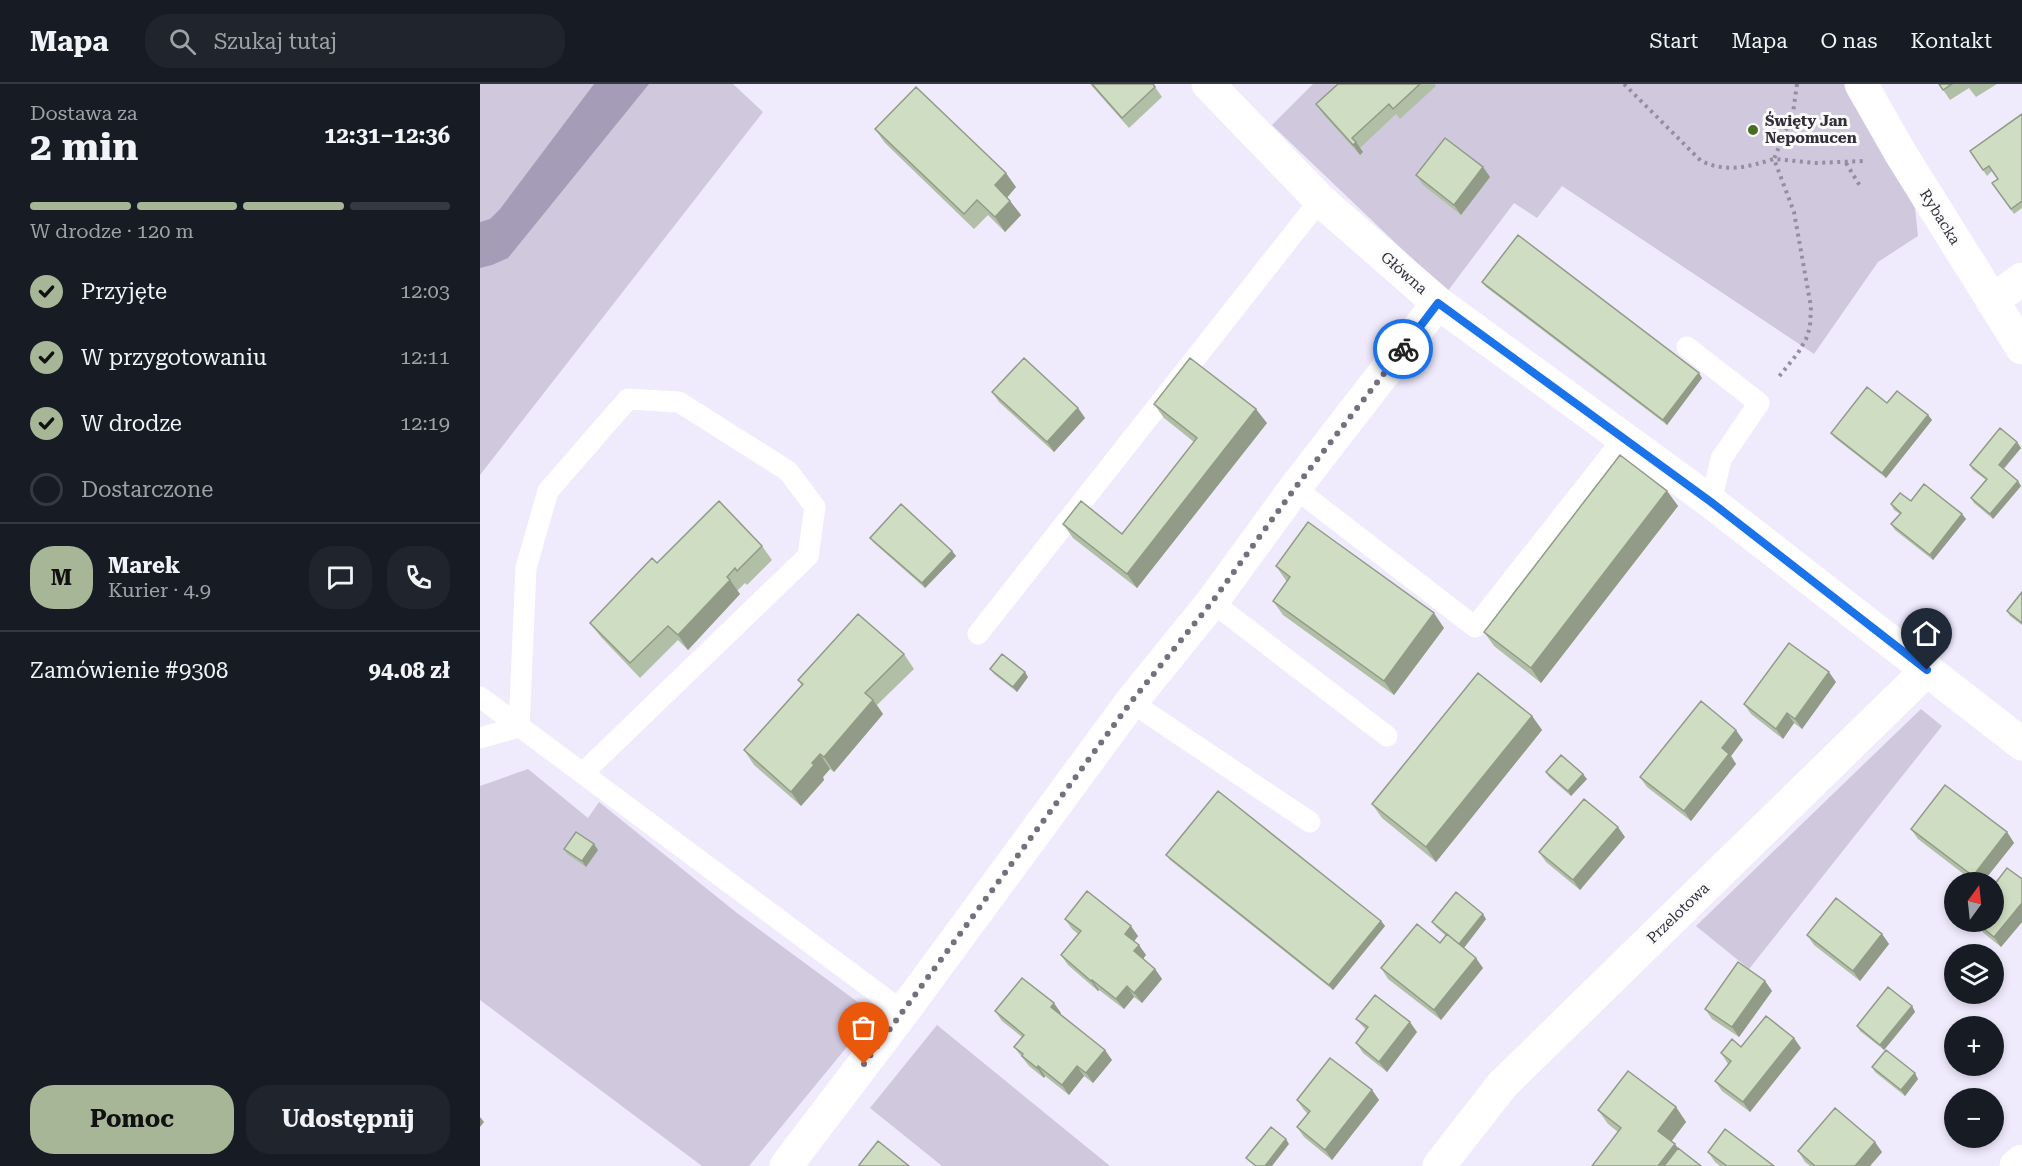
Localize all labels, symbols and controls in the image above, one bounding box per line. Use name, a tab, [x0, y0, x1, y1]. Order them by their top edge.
search box	[145, 14, 565, 68]
text: Mapa	[30, 25, 109, 58]
icon: search	[166, 25, 199, 58]
text: Szukaj tutaj	[214, 29, 337, 54]
text: Start	[1650, 29, 1698, 53]
text: Mapa	[1731, 29, 1788, 53]
text: O nas	[1821, 29, 1877, 53]
text: Kontakt	[1910, 29, 1992, 53]
text: Dostawa za	[30, 101, 138, 125]
place label: Święty Jan Nepomucen	[1765, 111, 1857, 147]
text: 12:31–12:36	[324, 123, 450, 148]
marker: Święty Jan Nepomucen	[1746, 123, 1760, 137]
text: 2 min	[30, 124, 138, 170]
street label: Rybacka	[1916, 186, 1964, 248]
text: W drodze · 120 m	[30, 219, 194, 243]
street label: Główna	[1377, 248, 1431, 298]
icon: check	[30, 275, 63, 308]
text: Przyjęte	[81, 279, 167, 304]
text: 12:03	[400, 279, 450, 303]
courier	[1373, 319, 1433, 379]
icon: bike	[1387, 333, 1420, 366]
icon: check	[30, 341, 63, 374]
text: W przygotowaniu	[81, 345, 267, 370]
text: 12:11	[400, 345, 450, 369]
icon: check	[30, 407, 63, 440]
text: W drodze	[81, 411, 182, 436]
text: 12:19	[400, 411, 450, 435]
text: Dostarczone	[81, 477, 213, 502]
button: chat	[309, 546, 372, 609]
button: phone	[387, 546, 450, 609]
text: Marek	[108, 553, 180, 578]
text: M	[51, 565, 72, 590]
text: Kurier · 4.9	[108, 578, 211, 602]
pin	[1901, 608, 1952, 670]
icon: home	[1910, 617, 1943, 650]
text: Zamówienie #9308	[30, 658, 228, 683]
text: 94.08 zł	[369, 658, 450, 683]
north arrow	[1944, 872, 2004, 932]
map controls	[1944, 872, 2004, 1148]
street label: Przelotowa	[1643, 879, 1713, 947]
button: layers	[1944, 944, 2004, 1004]
pin	[838, 1002, 889, 1064]
icon: bag	[847, 1011, 880, 1044]
button: +	[1944, 1016, 2004, 1076]
button: Pomoc	[30, 1085, 234, 1154]
button: Udostępnij	[246, 1085, 450, 1154]
button: −	[1944, 1088, 2004, 1148]

